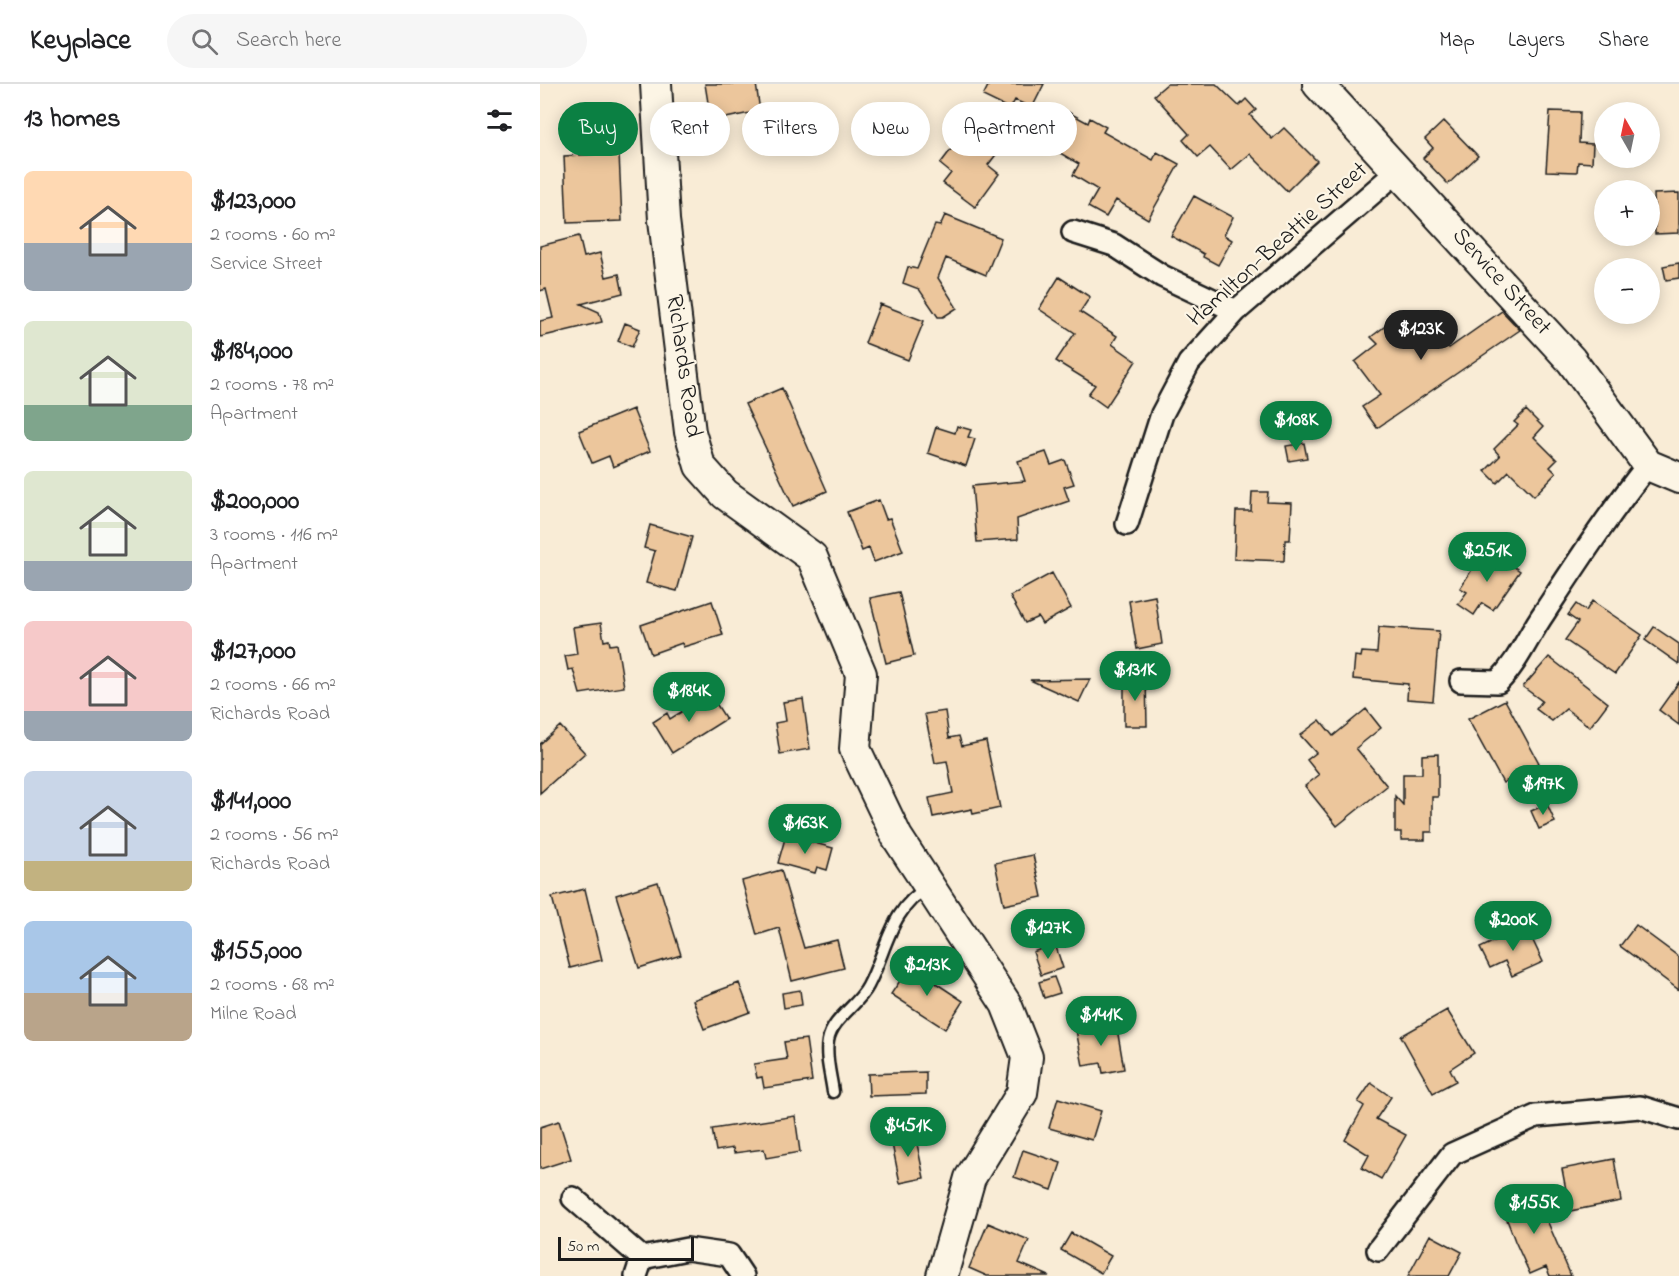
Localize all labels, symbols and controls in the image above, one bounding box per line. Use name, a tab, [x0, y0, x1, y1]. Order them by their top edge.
search box	[167, 14, 587, 68]
text: Keyplace	[30, 21, 131, 62]
icon: search	[188, 25, 221, 58]
text: Search here	[236, 25, 341, 57]
text: Map	[1439, 26, 1475, 56]
text: Layers	[1508, 26, 1565, 56]
text: Share	[1598, 26, 1649, 56]
text: 13 homes	[24, 101, 120, 139]
chip: Buy	[558, 102, 638, 156]
chip: Rent	[650, 102, 730, 156]
chip: Filters	[742, 102, 839, 156]
chip: New	[851, 102, 930, 156]
chip: Apartment	[942, 102, 1077, 156]
north arrow	[1594, 102, 1660, 168]
map controls	[1594, 102, 1660, 324]
icon: filters	[483, 104, 516, 137]
street label: Hamilton-Beattie Street	[1180, 154, 1376, 336]
button: +	[1594, 180, 1660, 246]
text: $123,000	[210, 183, 296, 221]
icon: home	[72, 195, 144, 267]
street label: Service Street	[1443, 220, 1559, 344]
text: 2 rooms · 60 m²	[210, 221, 336, 250]
text: Service Street	[210, 250, 323, 279]
button: −	[1594, 258, 1660, 324]
street label: Richards Road	[656, 292, 710, 440]
pin: $123K	[1379, 310, 1463, 361]
text: $123K	[1398, 315, 1444, 344]
text: $184,000	[210, 333, 293, 371]
icon: home	[72, 345, 144, 417]
text: 2 rooms · 78 m²	[210, 371, 334, 400]
text: Apartment	[210, 400, 298, 429]
pin: $108K	[1254, 401, 1338, 452]
text: $108K	[1274, 406, 1318, 435]
text: $200,000	[210, 483, 299, 521]
icon: home	[72, 495, 144, 567]
text: 3 rooms · 116 m²	[210, 521, 338, 550]
pin: $251K	[1445, 532, 1529, 583]
text: $251K	[1462, 537, 1512, 566]
text: Apartment	[210, 550, 298, 579]
text: $127,000	[210, 633, 296, 671]
icon: home	[72, 645, 144, 717]
pin: $131K	[1093, 651, 1177, 702]
text: $131K	[1114, 656, 1156, 685]
text: 2 rooms · 66 m²	[210, 671, 336, 700]
pin: $184K	[647, 672, 731, 723]
text: $184K	[667, 677, 711, 706]
text: Richards Road	[210, 700, 330, 729]
pin: $197K	[1501, 765, 1585, 816]
text: $197K	[1522, 770, 1564, 799]
text: $141,000	[210, 783, 291, 821]
icon: home	[72, 795, 144, 867]
pin: $163K	[763, 804, 847, 855]
text: $163K	[782, 809, 828, 838]
text: 2 rooms · 56 m²	[210, 821, 339, 850]
text: Richards Road	[210, 850, 330, 879]
pin: $200K	[1471, 901, 1555, 952]
text: $200K	[1488, 906, 1538, 935]
pin: $127K	[1006, 909, 1090, 960]
text: $127K	[1025, 914, 1071, 943]
text: $155,000	[210, 933, 302, 971]
icon: home	[72, 945, 144, 1017]
pin: $213K	[885, 946, 969, 997]
text: $213K	[904, 951, 950, 980]
text: 2 rooms · 68 m²	[210, 971, 335, 1000]
pin: $141K	[1059, 996, 1143, 1047]
text: Milne Road	[210, 1000, 296, 1029]
text: $141K	[1080, 1001, 1122, 1030]
pin: $451K	[866, 1107, 950, 1158]
text: $451K	[884, 1112, 932, 1141]
pin: $155K	[1492, 1184, 1576, 1235]
text: $155K	[1508, 1189, 1560, 1218]
scale bar	[558, 1234, 694, 1262]
text: 50 m	[567, 1235, 599, 1259]

